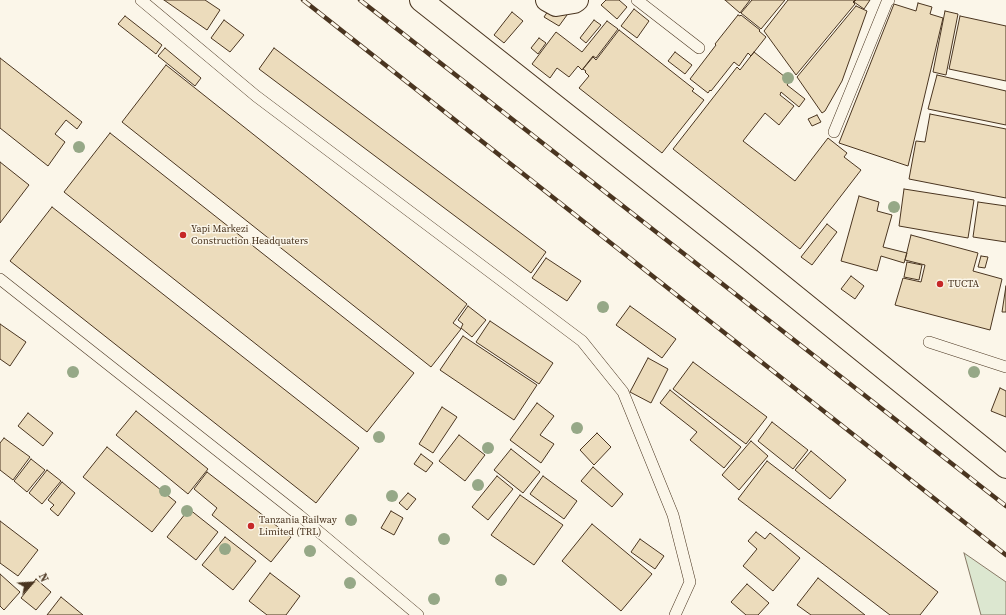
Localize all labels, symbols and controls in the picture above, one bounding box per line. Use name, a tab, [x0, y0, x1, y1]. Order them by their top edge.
place label: Yapi Markezi Construction Headquaters	[191, 223, 308, 246]
marker: Yapi Markezi Construction Headquaters	[178, 230, 188, 240]
place label: TUCTA	[948, 278, 979, 290]
marker: TUCTA	[935, 279, 945, 289]
place label: Tanzania Railway Limited (TRL)	[259, 514, 337, 538]
marker: Tanzania Railway Limited (TRL)	[246, 521, 256, 531]
north arrow	[12, 563, 52, 603]
text: N	[35, 571, 52, 585]

